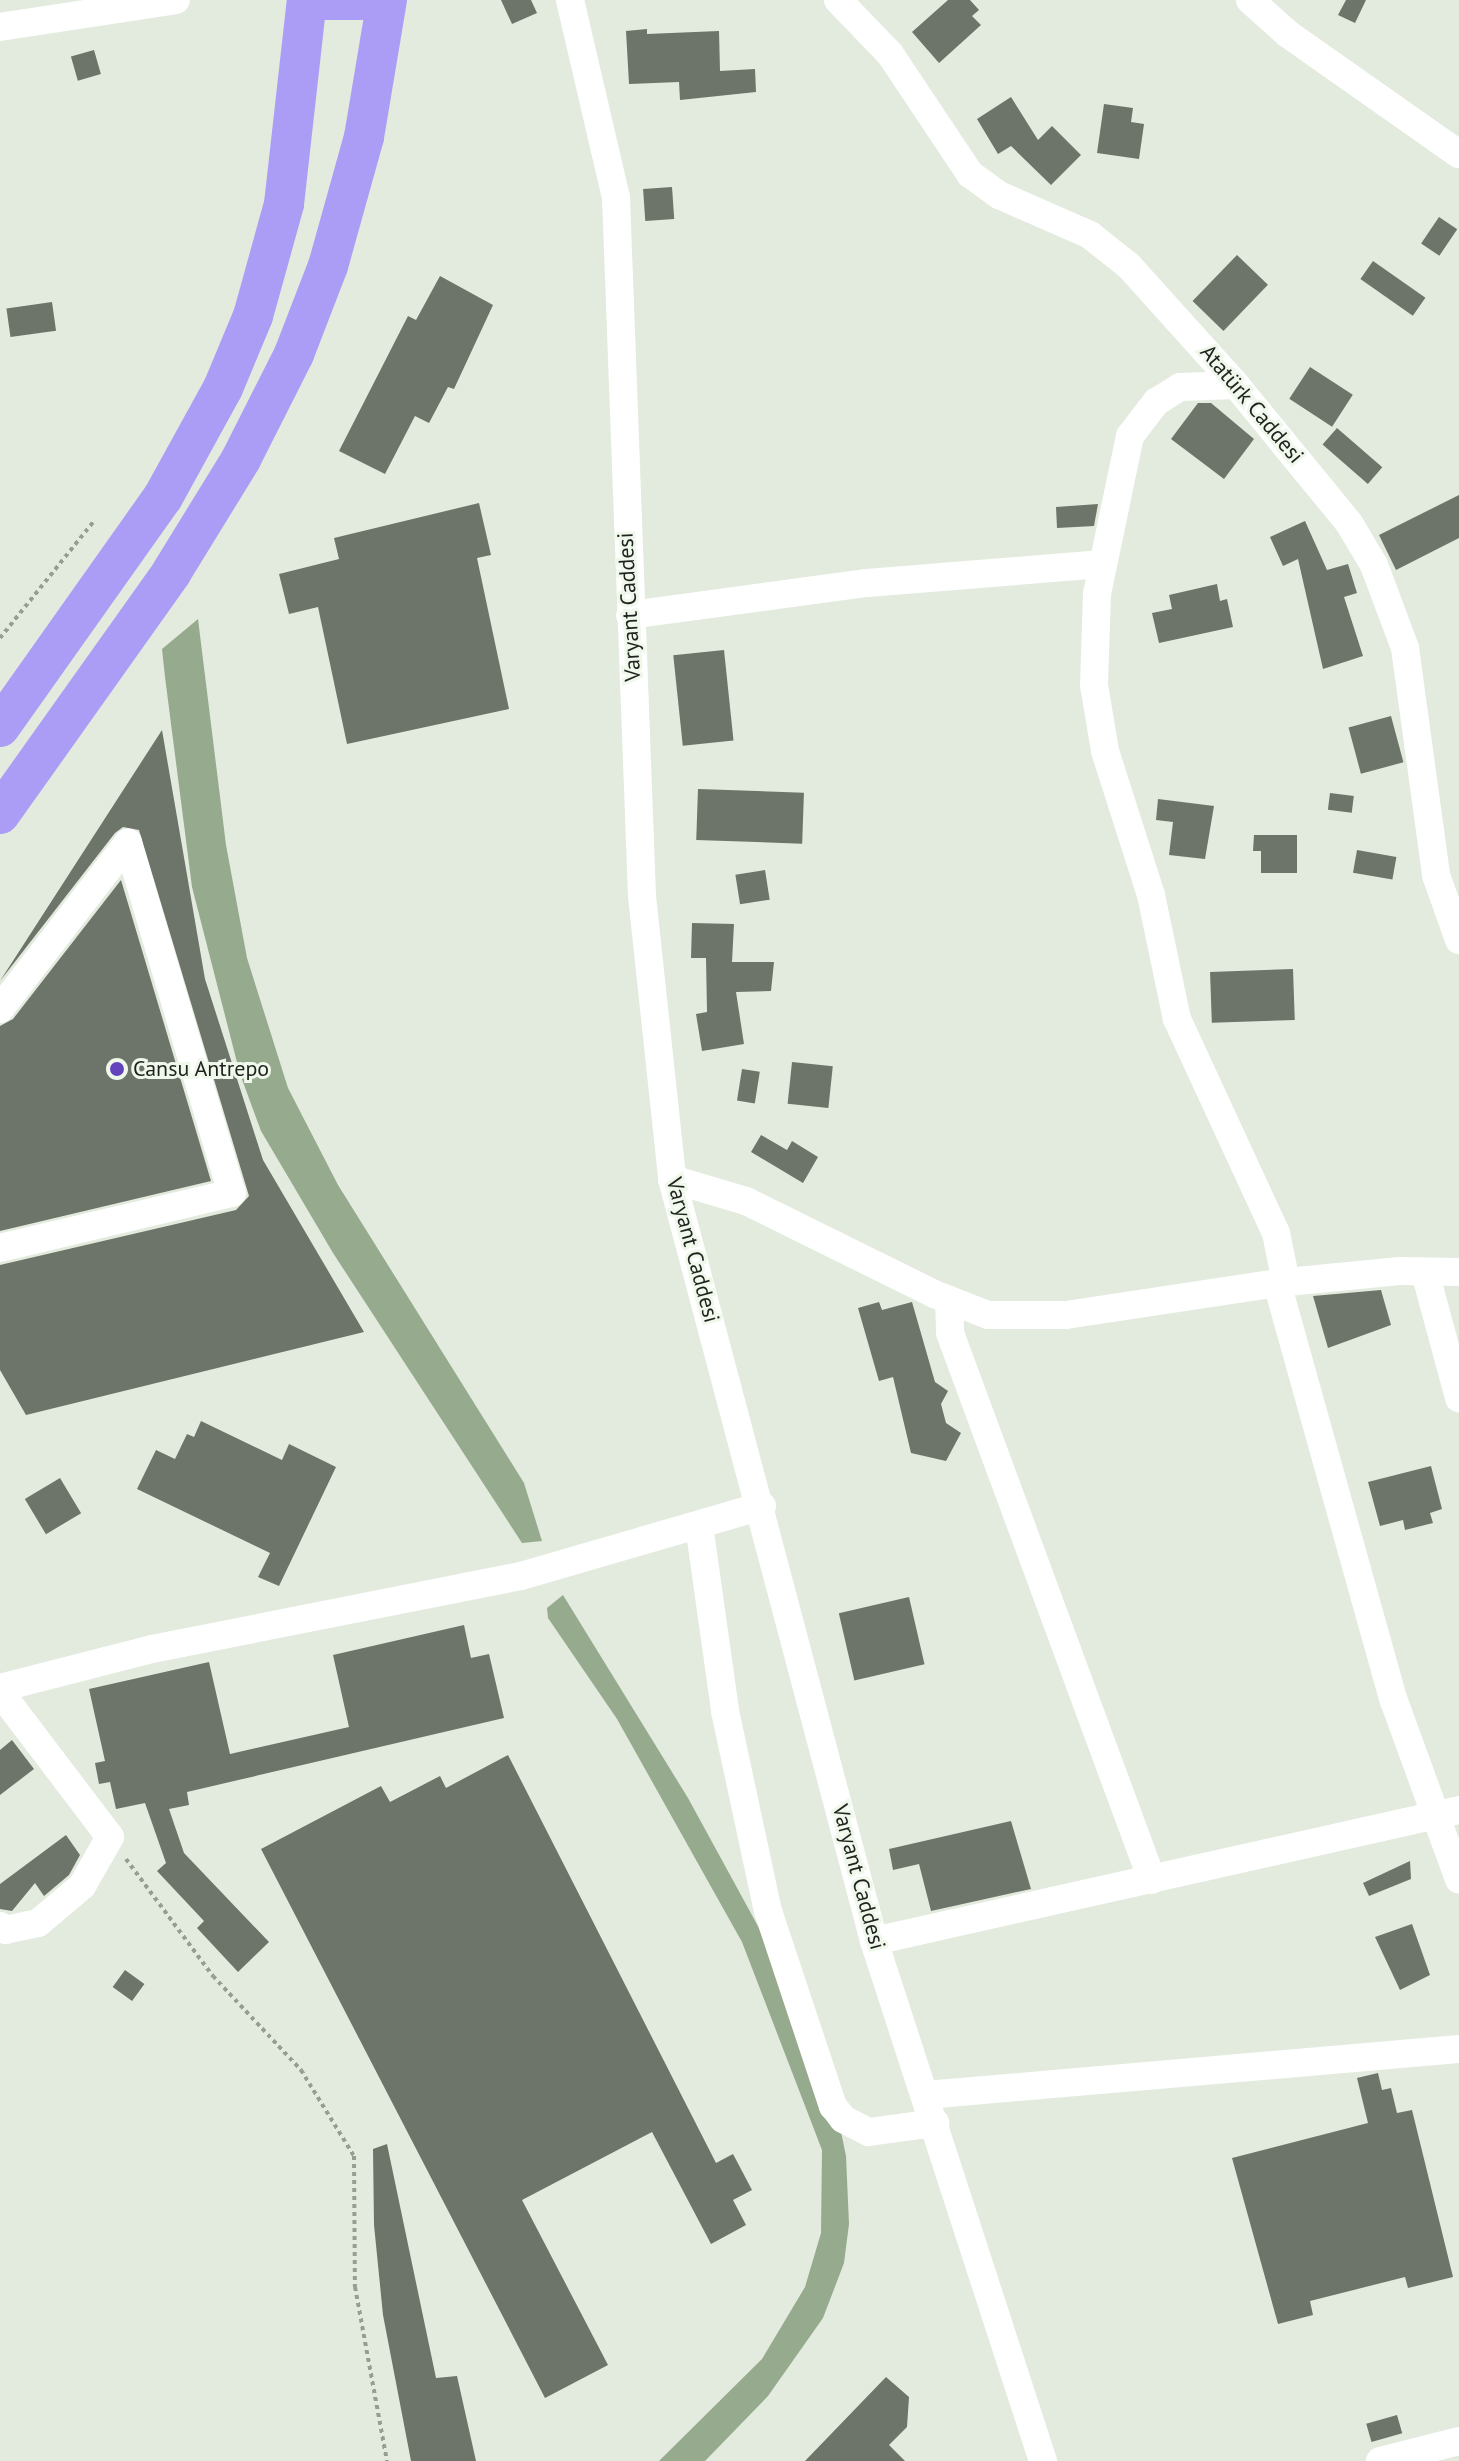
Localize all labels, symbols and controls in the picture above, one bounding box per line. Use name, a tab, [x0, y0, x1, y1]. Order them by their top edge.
street label: Atatürk Caddesi	[1195, 339, 1309, 469]
street label: Varyant Caddesi	[612, 532, 646, 682]
place label: Cansu Antrepo	[133, 1056, 270, 1082]
marker: Cansu Antrepo	[108, 1060, 126, 1078]
street label: Varyant Caddesi	[661, 1174, 725, 1326]
street label: Varyant Caddesi	[827, 1801, 891, 1953]

